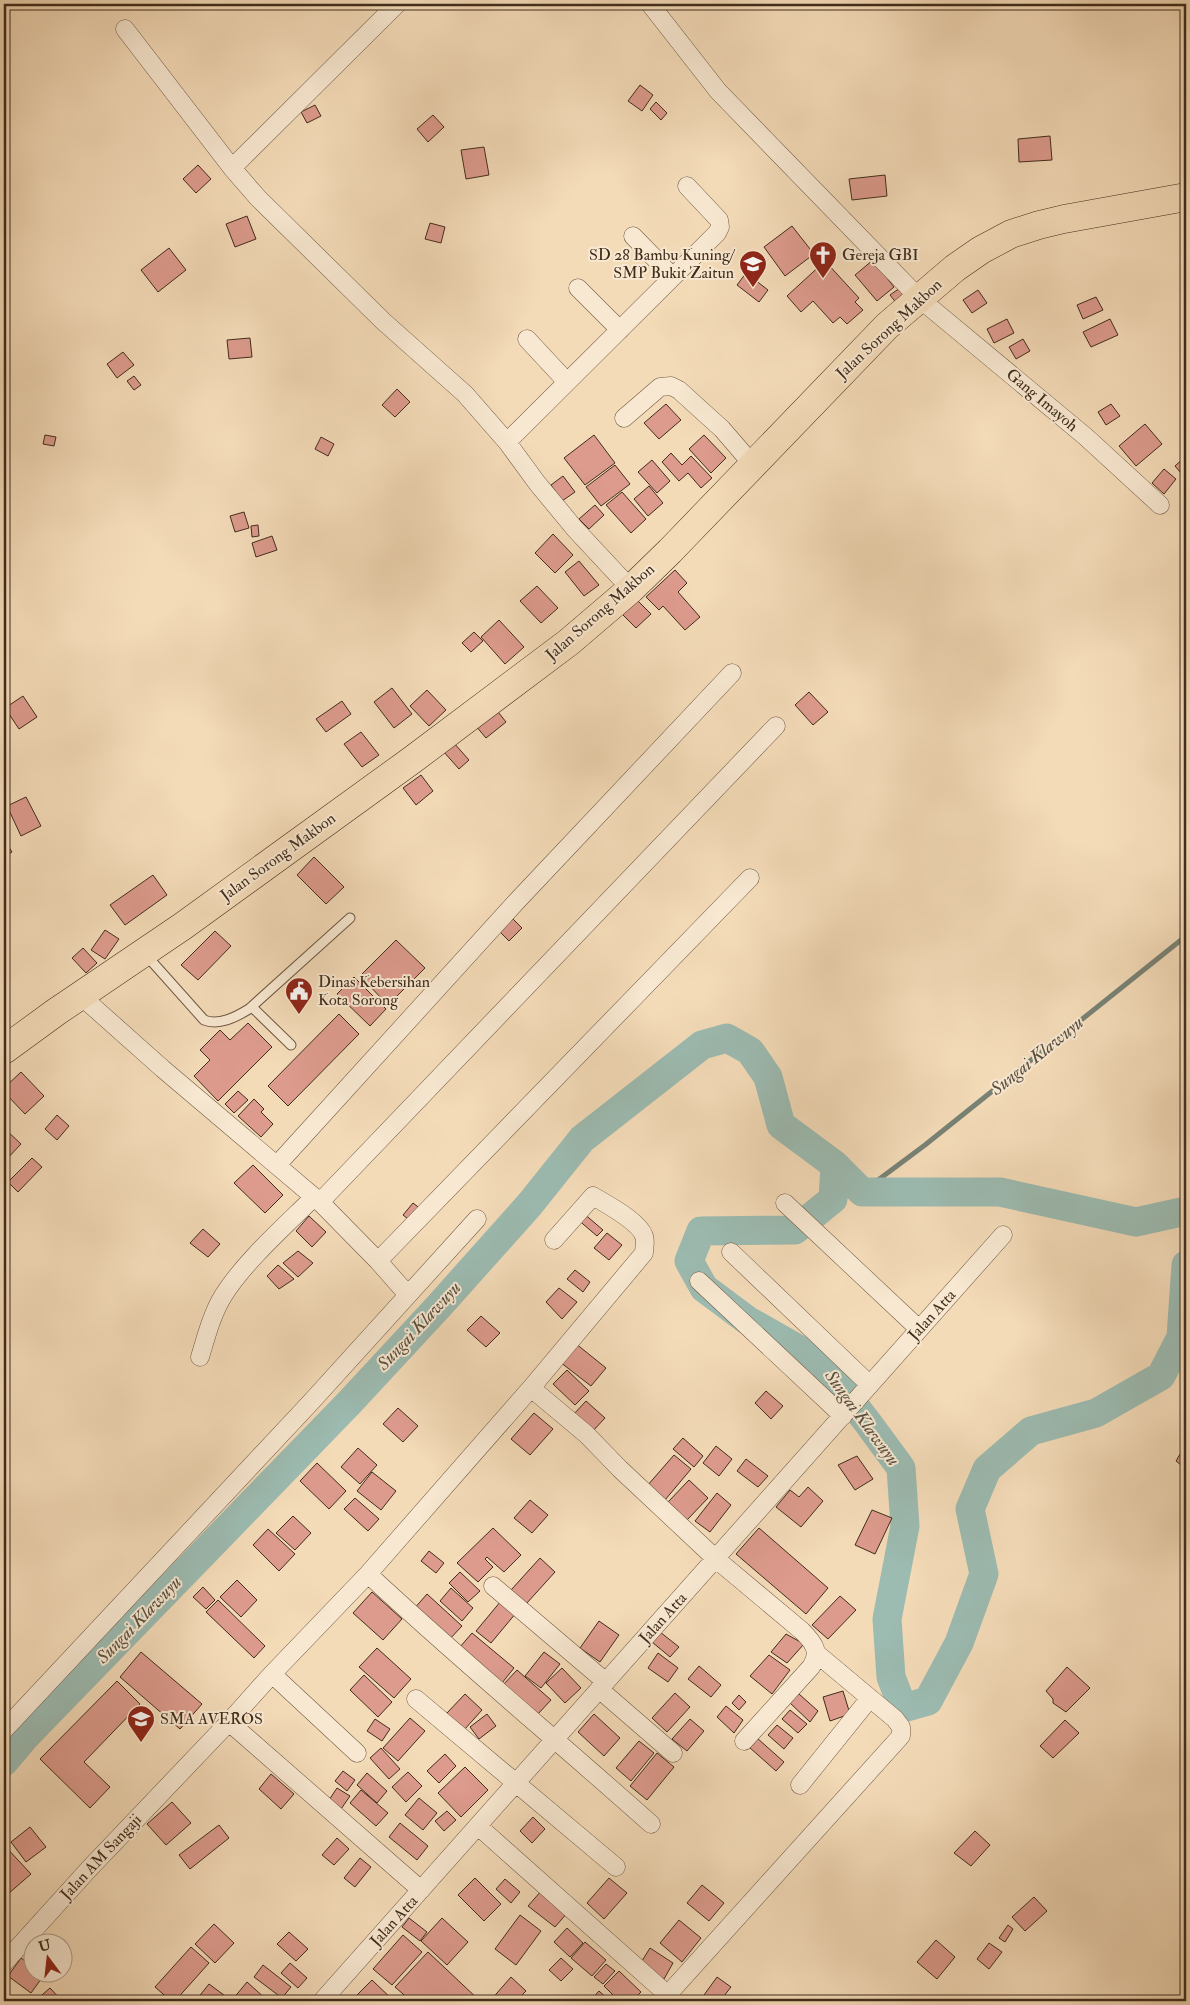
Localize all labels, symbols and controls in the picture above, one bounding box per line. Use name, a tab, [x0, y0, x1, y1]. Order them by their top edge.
church icon: Gereja GBI	[808, 240, 838, 279]
place label: SD 28 Bambu Kuning/ SMP Bukit Zaitun	[589, 245, 736, 283]
place label: Gereja GBI	[842, 245, 919, 265]
school or university icon: SD 28 Bambu Kuning/ SMP Bukit Zaitun	[738, 249, 768, 288]
street label: Jalan Sorong Makbon	[831, 275, 947, 385]
street label: Gang Imayoh	[1002, 364, 1083, 436]
street label: Jalan Sorong Makbon	[541, 559, 659, 666]
street label: Jalan Sorong Makbon	[215, 808, 340, 907]
place label: Dinas Kebersihan Kota Sorong	[318, 972, 430, 1010]
public building icon: Dinas Kebersihan Kota Sorong	[284, 976, 314, 1015]
water label: Sungai Klawuyu	[985, 1011, 1089, 1101]
water label: Sungai Klawuyu	[371, 1276, 466, 1376]
street label: Jalan Atta	[903, 1285, 961, 1346]
water label: Sungai Klawuyu	[819, 1365, 905, 1471]
water label: Sungai Klawuyu	[91, 1571, 187, 1669]
street label: Jalan Atta	[634, 1588, 692, 1649]
school or university icon: SMA AVEROS	[126, 1704, 156, 1743]
place label: SMA AVEROS	[160, 1709, 263, 1729]
street label: Jalan AM Sangaji	[55, 1810, 147, 1906]
street label: Jalan Atta	[365, 1891, 423, 1952]
north arrow	[22, 1932, 72, 1982]
text: U	[37, 1936, 53, 1956]

